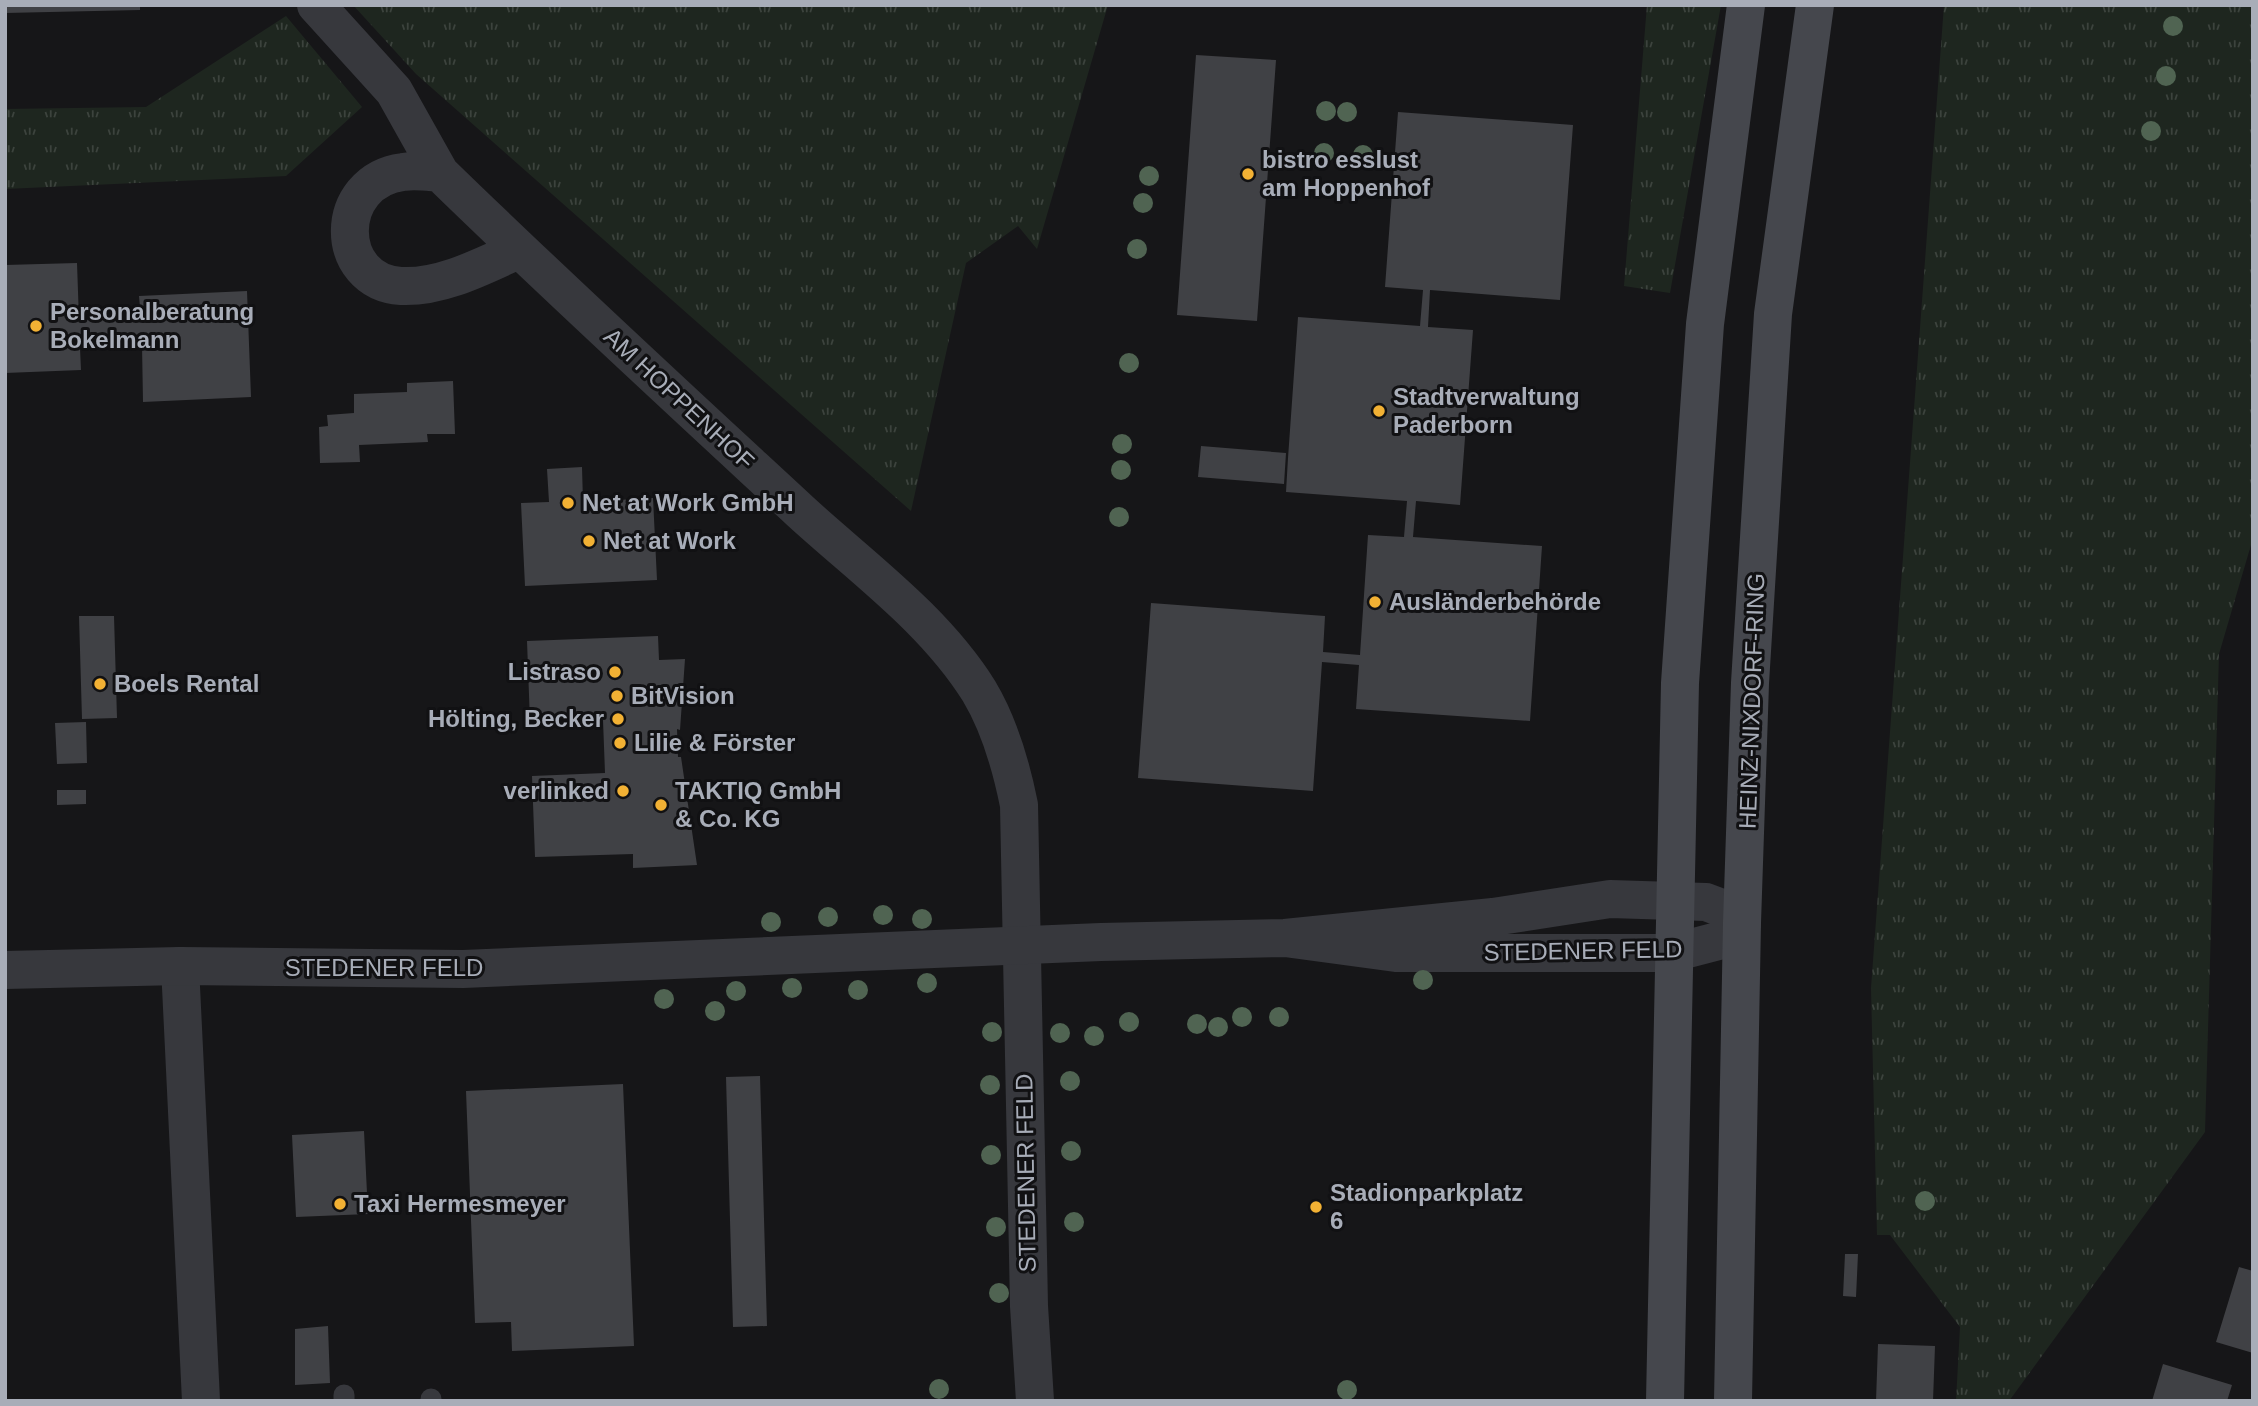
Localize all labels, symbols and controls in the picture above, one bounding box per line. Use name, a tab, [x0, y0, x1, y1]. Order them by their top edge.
place label: bistro esslust am Hoppenhof	[1262, 146, 1431, 201]
marker: bistro esslust am Hoppenhof	[1240, 166, 1256, 182]
place label: Personalberatung Bokelmann	[50, 298, 254, 353]
marker: Personalberatung Bokelmann	[28, 318, 44, 334]
street label: AM HOPPENHOF	[599, 322, 760, 475]
place label: Stadtverwaltung Paderborn	[1393, 383, 1580, 438]
marker: Stadtverwaltung Paderborn	[1371, 403, 1387, 419]
place label: Net at Work GmbH	[582, 489, 794, 516]
marker: Net at Work GmbH	[560, 495, 576, 511]
place label: Net at Work	[603, 527, 737, 554]
marker: Net at Work	[581, 533, 597, 549]
street label: HEINZ-NIXDORF-RING	[1734, 573, 1769, 829]
place label: Ausländerbehörde	[1389, 588, 1601, 615]
marker: Ausländerbehörde	[1367, 594, 1383, 610]
place label: Listraso	[508, 658, 601, 685]
marker: Listraso	[607, 664, 623, 680]
place label: Boels Rental	[114, 670, 259, 697]
marker: Boels Rental	[92, 676, 108, 692]
place label: BitVision	[631, 682, 735, 709]
marker: BitVision	[609, 688, 625, 704]
place label: Hölting, Becker	[428, 705, 604, 732]
marker: Hölting, Becker	[610, 711, 626, 727]
place label: Lilie & Förster	[634, 729, 795, 756]
marker: Lilie & Förster	[612, 735, 628, 751]
place label: verlinked	[504, 777, 609, 804]
place label: TAKTIQ GmbH & Co. KG	[675, 777, 841, 832]
marker: verlinked	[615, 783, 631, 799]
marker: TAKTIQ GmbH & Co. KG	[653, 797, 669, 813]
street label: STEDENER FELD	[1483, 935, 1683, 966]
street label: STEDENER FELD	[285, 954, 483, 981]
street label: STEDENER FELD	[1010, 1073, 1041, 1273]
place label: Stadionparkplatz 6	[1330, 1179, 1523, 1234]
place label: Taxi Hermesmeyer	[354, 1190, 566, 1217]
marker: Taxi Hermesmeyer	[332, 1196, 348, 1212]
marker: Stadionparkplatz 6	[1308, 1199, 1324, 1215]

